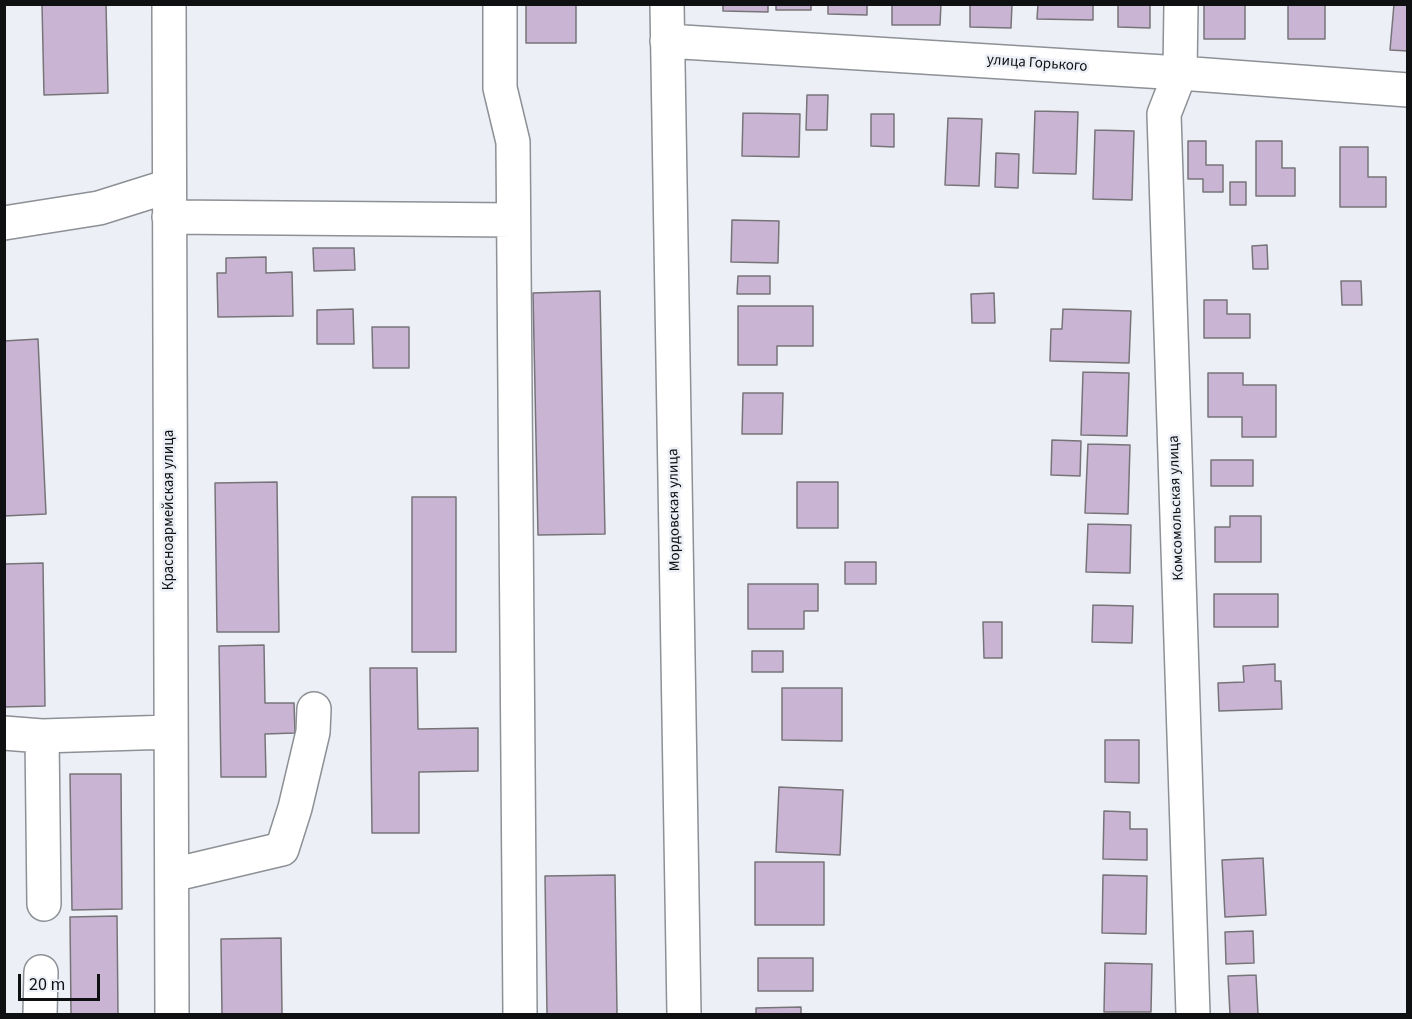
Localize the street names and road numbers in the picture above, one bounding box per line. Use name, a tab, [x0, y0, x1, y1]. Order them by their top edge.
street label: улица Горького	[986, 51, 1088, 77]
street label: Красноармейская улица	[161, 430, 179, 590]
street label: Комсомольская улица	[1165, 435, 1189, 581]
street label: Мордовская улица	[665, 448, 685, 572]

